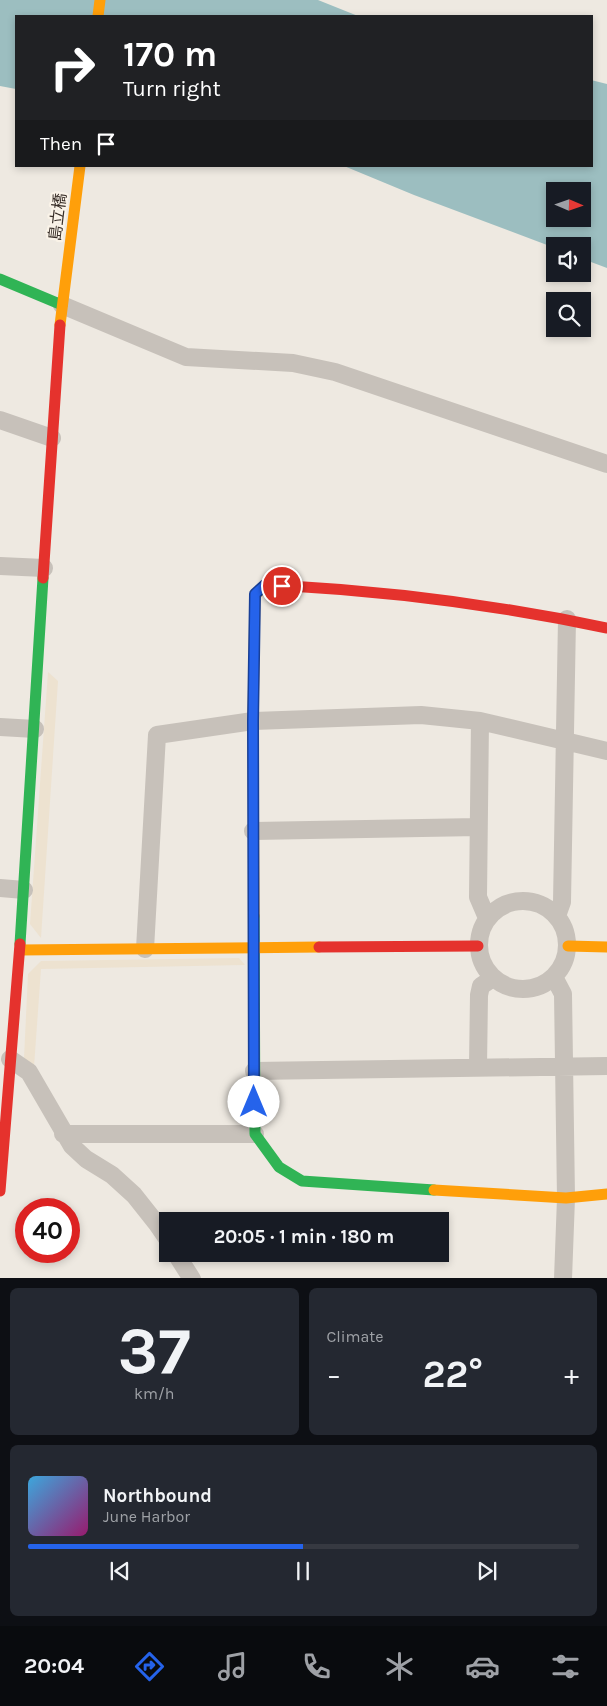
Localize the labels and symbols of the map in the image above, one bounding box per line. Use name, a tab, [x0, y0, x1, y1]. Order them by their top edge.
north arrow	[546, 182, 591, 228]
street label: 島立橋	[45, 192, 70, 242]
pin	[261, 565, 303, 607]
position arrow	[227, 1075, 279, 1127]
speed limit sign: 40	[15, 1198, 80, 1263]

